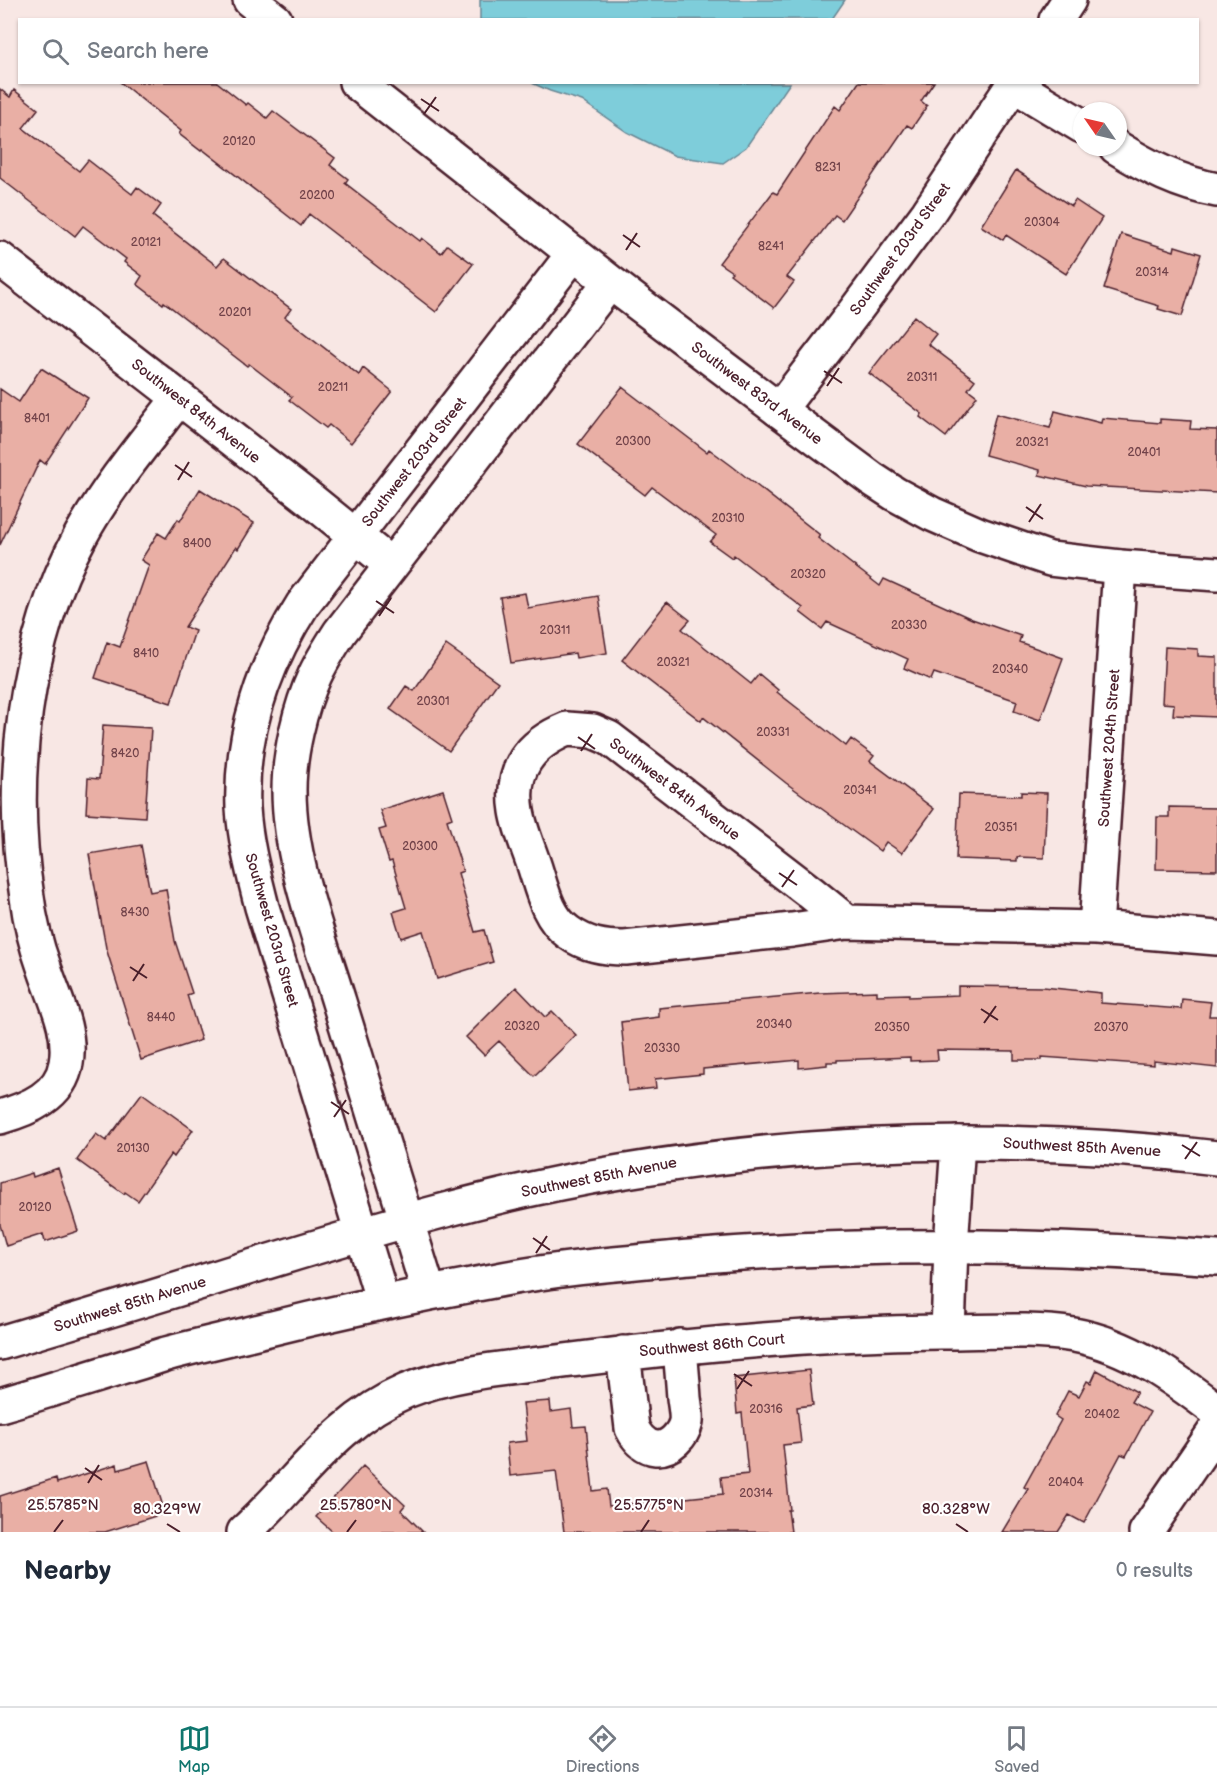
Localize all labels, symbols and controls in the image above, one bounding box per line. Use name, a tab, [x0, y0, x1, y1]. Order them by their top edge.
search box	[18, 18, 1199, 84]
icon: search	[39, 35, 72, 68]
text: Search here	[87, 38, 209, 65]
north arrow	[1073, 102, 1127, 156]
house number: 20120	[223, 134, 255, 149]
house number: 8231	[815, 160, 841, 175]
street label: Southwest 203rd Street	[846, 179, 955, 319]
house number: 20200	[299, 188, 335, 203]
house number: 20304	[1024, 215, 1061, 230]
house number: 20121	[131, 235, 161, 250]
house number: 8241	[758, 239, 784, 254]
house number: 20314	[1135, 265, 1169, 280]
house number: 20201	[219, 305, 251, 320]
street label: Southwest 83rd Avenue	[687, 338, 826, 449]
street label: Southwest 84th Avenue	[127, 355, 264, 468]
house number: 20311	[907, 370, 937, 385]
house number: 20211	[318, 380, 348, 395]
street label: Southwest 203rd Street	[358, 393, 471, 531]
house number: 8401	[24, 411, 50, 426]
house number: 20300	[615, 434, 651, 449]
house number: 20321	[1015, 435, 1049, 450]
house number: 20401	[1127, 445, 1161, 460]
house number: 20310	[711, 511, 745, 526]
house number: 8400	[183, 536, 211, 551]
house number: 20320	[790, 567, 826, 582]
house number: 20330	[891, 618, 927, 633]
house number: 20311	[540, 623, 570, 638]
house number: 8410	[133, 646, 159, 661]
house number: 20321	[656, 655, 690, 670]
house number: 20340	[992, 662, 1028, 677]
street label: Southwest 204th Street	[1095, 668, 1125, 828]
house number: 20301	[416, 694, 450, 709]
house number: 20331	[756, 725, 790, 740]
street label: Southwest 84th Avenue	[606, 734, 744, 845]
house number: 8420	[111, 746, 139, 761]
house number: 20341	[843, 783, 877, 798]
house number: 20351	[984, 820, 1018, 835]
house number: 20300	[402, 839, 438, 854]
street label: Southwest 203rd Street	[240, 851, 303, 1010]
house number: 8430	[121, 905, 149, 920]
house number: 8440	[147, 1010, 175, 1025]
house number: 20340	[756, 1017, 792, 1032]
house number: 20320	[504, 1019, 540, 1034]
house number: 20350	[874, 1020, 910, 1035]
house number: 20370	[1094, 1020, 1128, 1035]
house number: 20330	[644, 1041, 680, 1056]
street label: Southwest 85th Avenue	[1003, 1134, 1162, 1161]
house number: 20130	[116, 1141, 150, 1156]
street label: Southwest 85th Avenue	[520, 1153, 679, 1202]
house number: 20120	[19, 1200, 51, 1215]
street label: Southwest 85th Avenue	[52, 1272, 209, 1337]
street label: Southwest 86th Court	[639, 1330, 786, 1361]
house number: 20316	[749, 1402, 783, 1417]
house number: 20402	[1084, 1407, 1120, 1422]
house number: 20404	[1048, 1475, 1085, 1490]
house number: 20314	[739, 1486, 773, 1501]
text: 25.5785°N	[27, 1496, 99, 1515]
text: 25.5780°N	[320, 1496, 392, 1515]
text: 25.5775°N	[614, 1496, 684, 1515]
text: 80.329°W	[133, 1500, 201, 1519]
text: 80.328°W	[922, 1500, 990, 1519]
text: Nearby	[24, 1556, 111, 1587]
text: 0 results	[1116, 1559, 1193, 1583]
tab: Map	[178, 1722, 211, 1777]
tab: Directions	[566, 1722, 639, 1777]
tab: Saved	[994, 1722, 1039, 1777]

